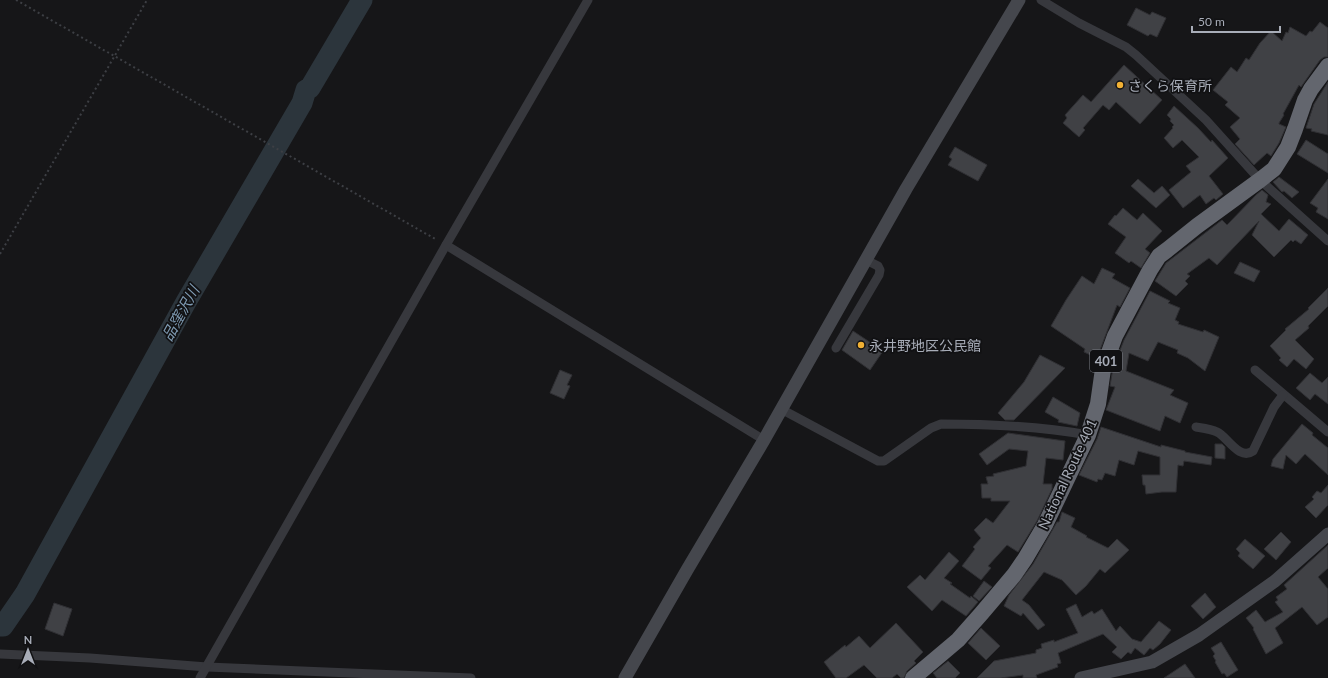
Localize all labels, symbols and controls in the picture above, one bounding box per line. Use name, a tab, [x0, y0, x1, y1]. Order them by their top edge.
scale bar	[1192, 8, 1280, 34]
text: 50 m	[1198, 14, 1225, 29]
place label: さくら保育所	[1128, 77, 1212, 94]
marker: さくら保育所	[1115, 80, 1125, 90]
water label: 品窪沢川	[158, 281, 203, 344]
place label: 永井野地区公民館	[869, 337, 981, 354]
marker: 永井野地区公民館	[856, 340, 866, 350]
road number: 401	[1090, 350, 1122, 372]
street label: National Route 401	[1034, 416, 1100, 532]
north arrow	[8, 630, 48, 670]
text: N	[24, 633, 32, 646]

